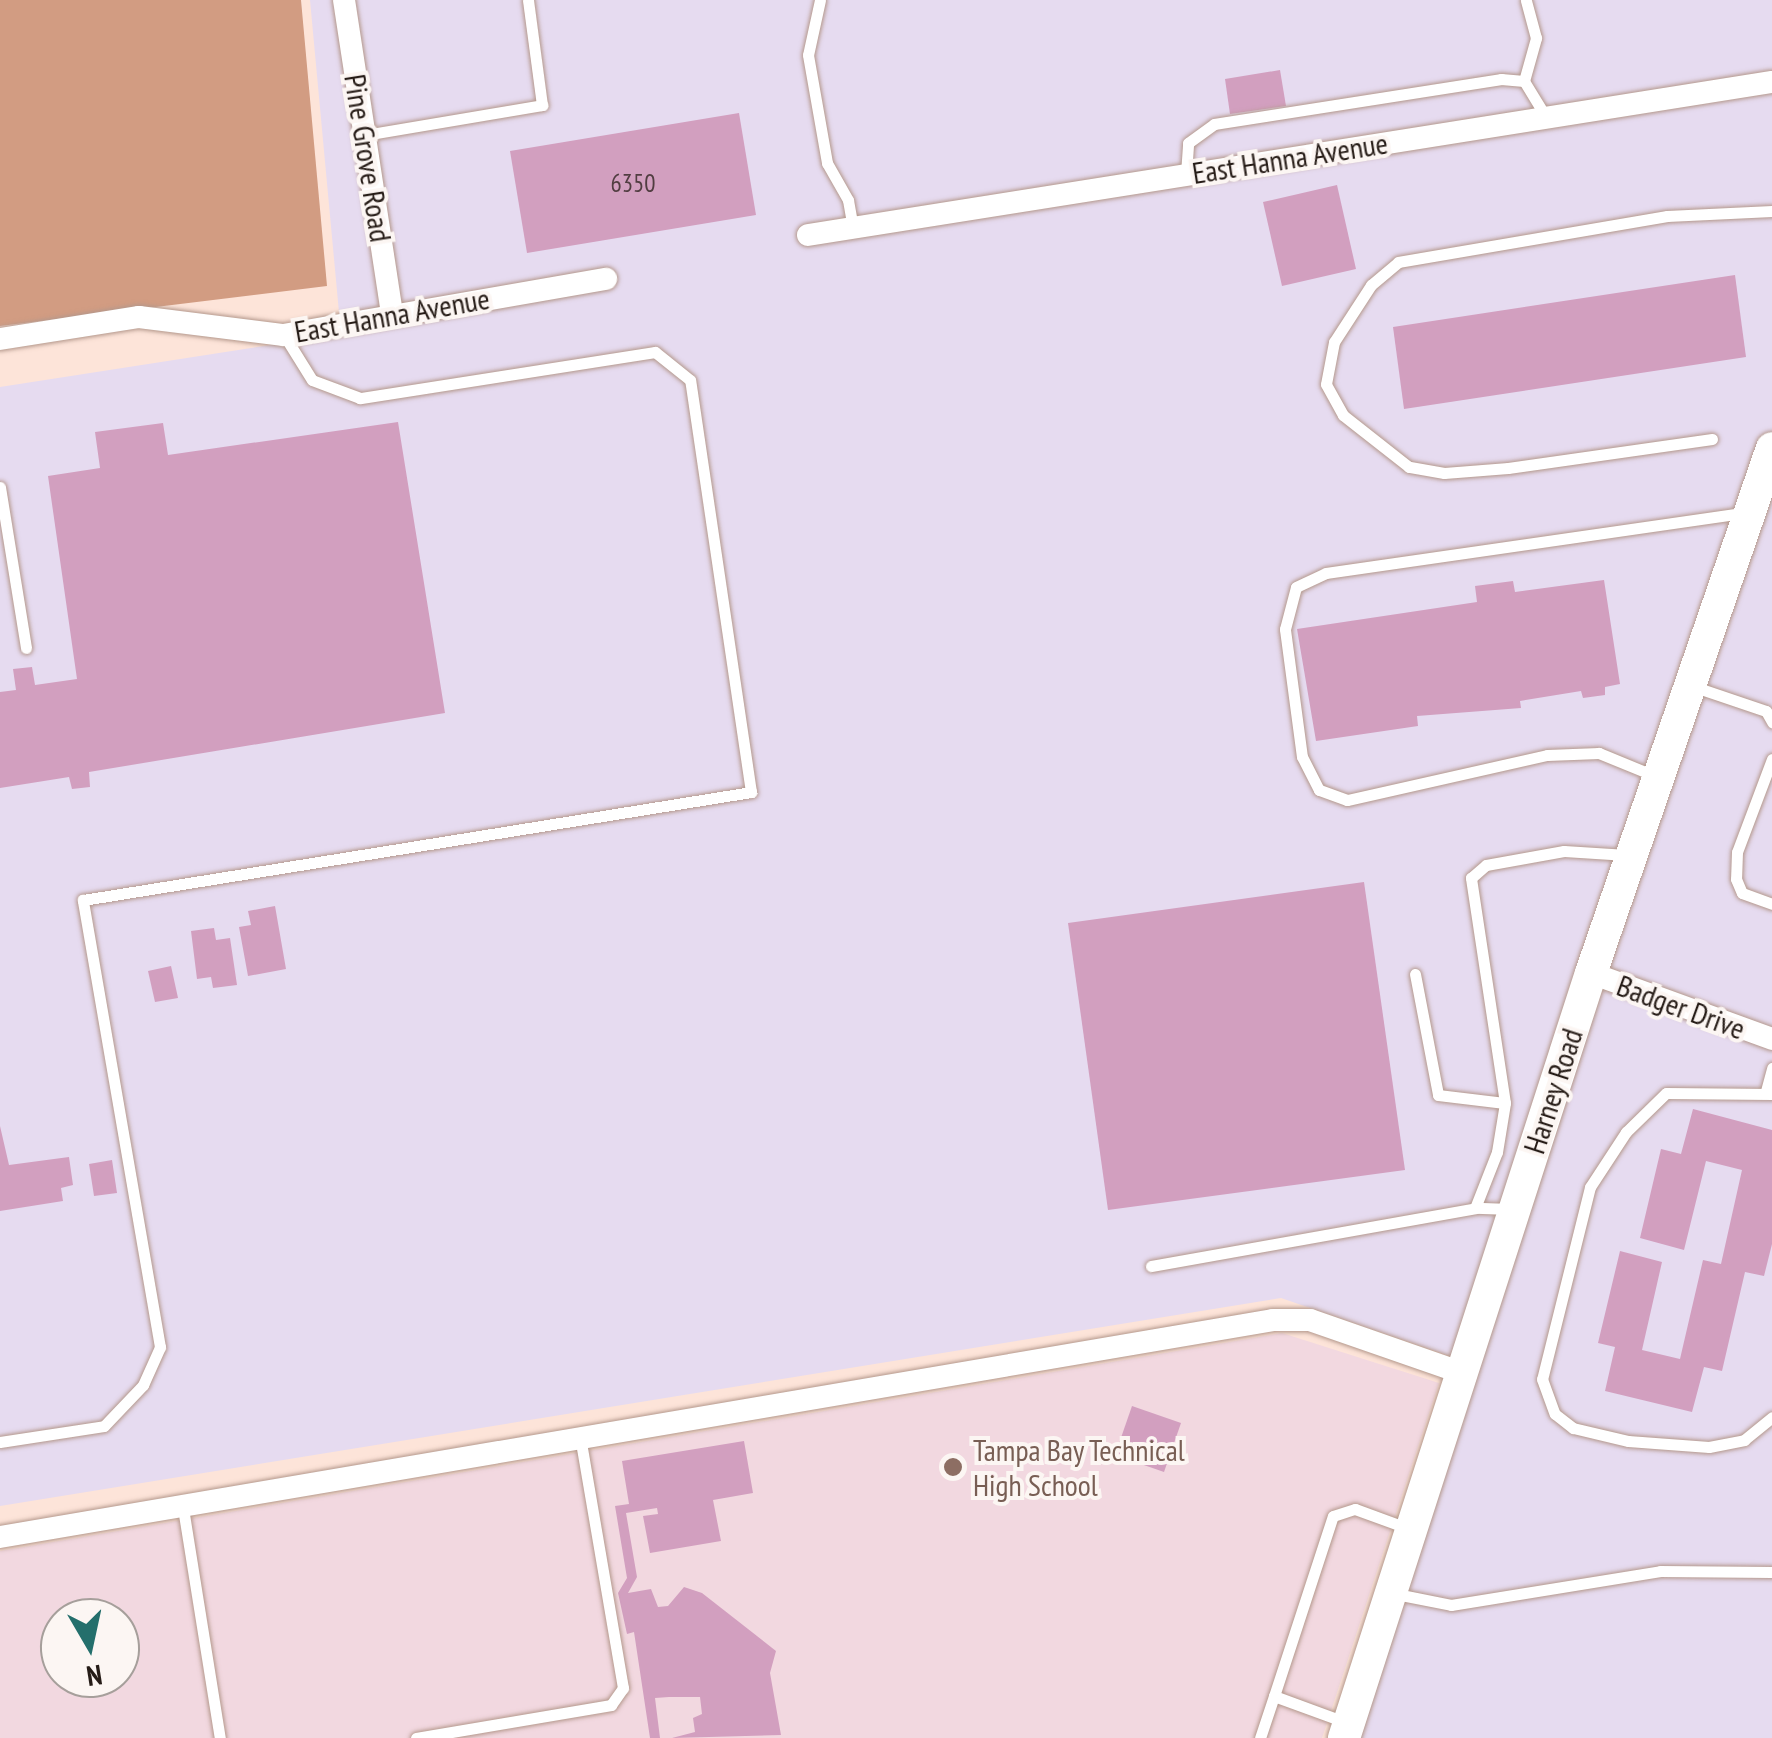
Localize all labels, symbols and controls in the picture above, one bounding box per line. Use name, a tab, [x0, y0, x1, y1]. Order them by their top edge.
street label: Pine Grove Road	[337, 72, 399, 244]
street label: East Hanna Avenue	[1189, 125, 1391, 191]
house number: 6350	[611, 168, 655, 198]
street label: East Hanna Avenue	[291, 280, 493, 350]
street label: Badger Drive	[1612, 967, 1750, 1047]
street label: Harney Road	[1516, 1024, 1590, 1158]
place label: Tampa Bay Technical High School	[973, 1432, 1186, 1502]
marker: Tampa Bay Technical High School	[942, 1456, 964, 1478]
north arrow	[40, 1598, 140, 1698]
text: N	[84, 1657, 105, 1696]

